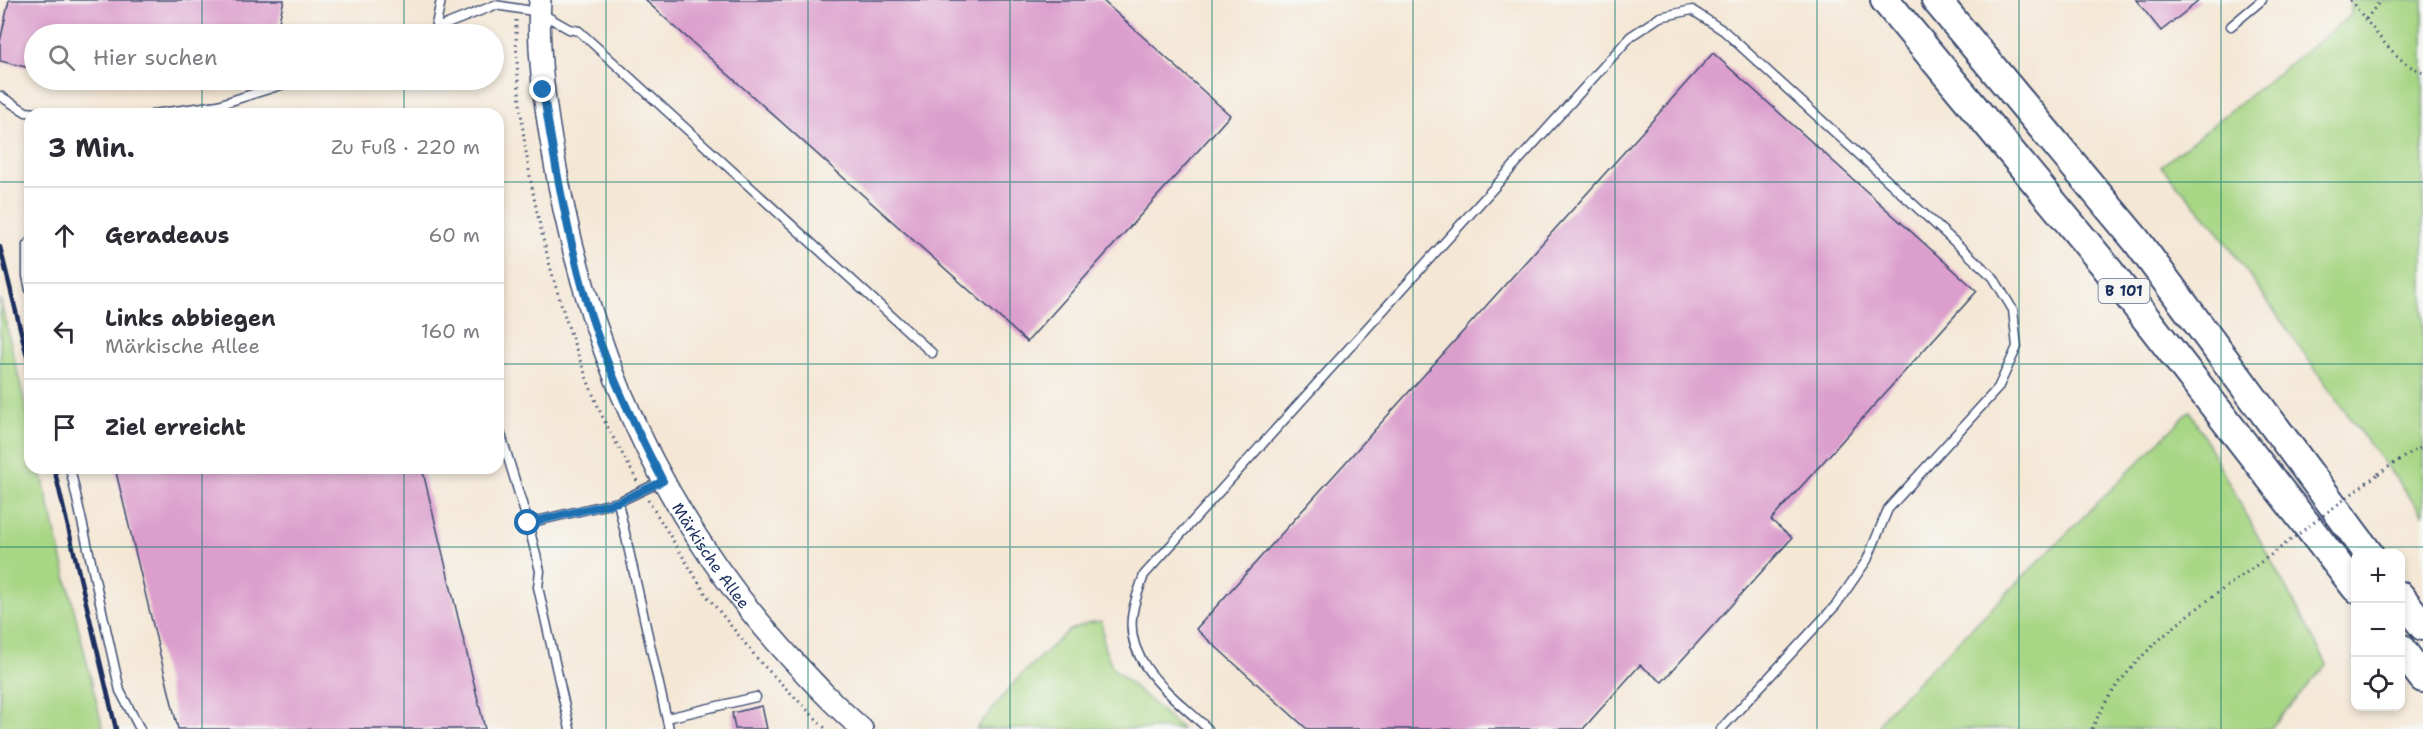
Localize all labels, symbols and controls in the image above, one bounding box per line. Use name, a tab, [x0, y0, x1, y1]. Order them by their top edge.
search box	[24, 24, 504, 90]
icon: search	[45, 41, 78, 74]
text: Hier suchen	[93, 43, 218, 72]
route end	[529, 76, 555, 102]
text: 3 Min.	[48, 130, 135, 165]
text: Zu Fuß · 220 m	[331, 134, 480, 160]
icon: ahead	[48, 219, 81, 252]
text: Geradeaus	[105, 221, 229, 250]
text: 60 m	[428, 222, 480, 248]
road number: B 101	[2098, 279, 2150, 303]
text: Links abbiegen	[105, 304, 276, 333]
icon: left	[48, 315, 81, 348]
text: 160 m	[421, 318, 480, 344]
text: Märkische Allee	[105, 333, 260, 359]
icon: arrive	[48, 411, 81, 444]
text: Ziel erreicht	[105, 413, 246, 442]
street label: Märkische Allee	[668, 499, 755, 613]
route start	[514, 509, 540, 535]
map controls	[2351, 549, 2405, 711]
button: +	[2351, 549, 2405, 603]
button: −	[2351, 603, 2405, 657]
button: locate	[2351, 657, 2405, 711]

